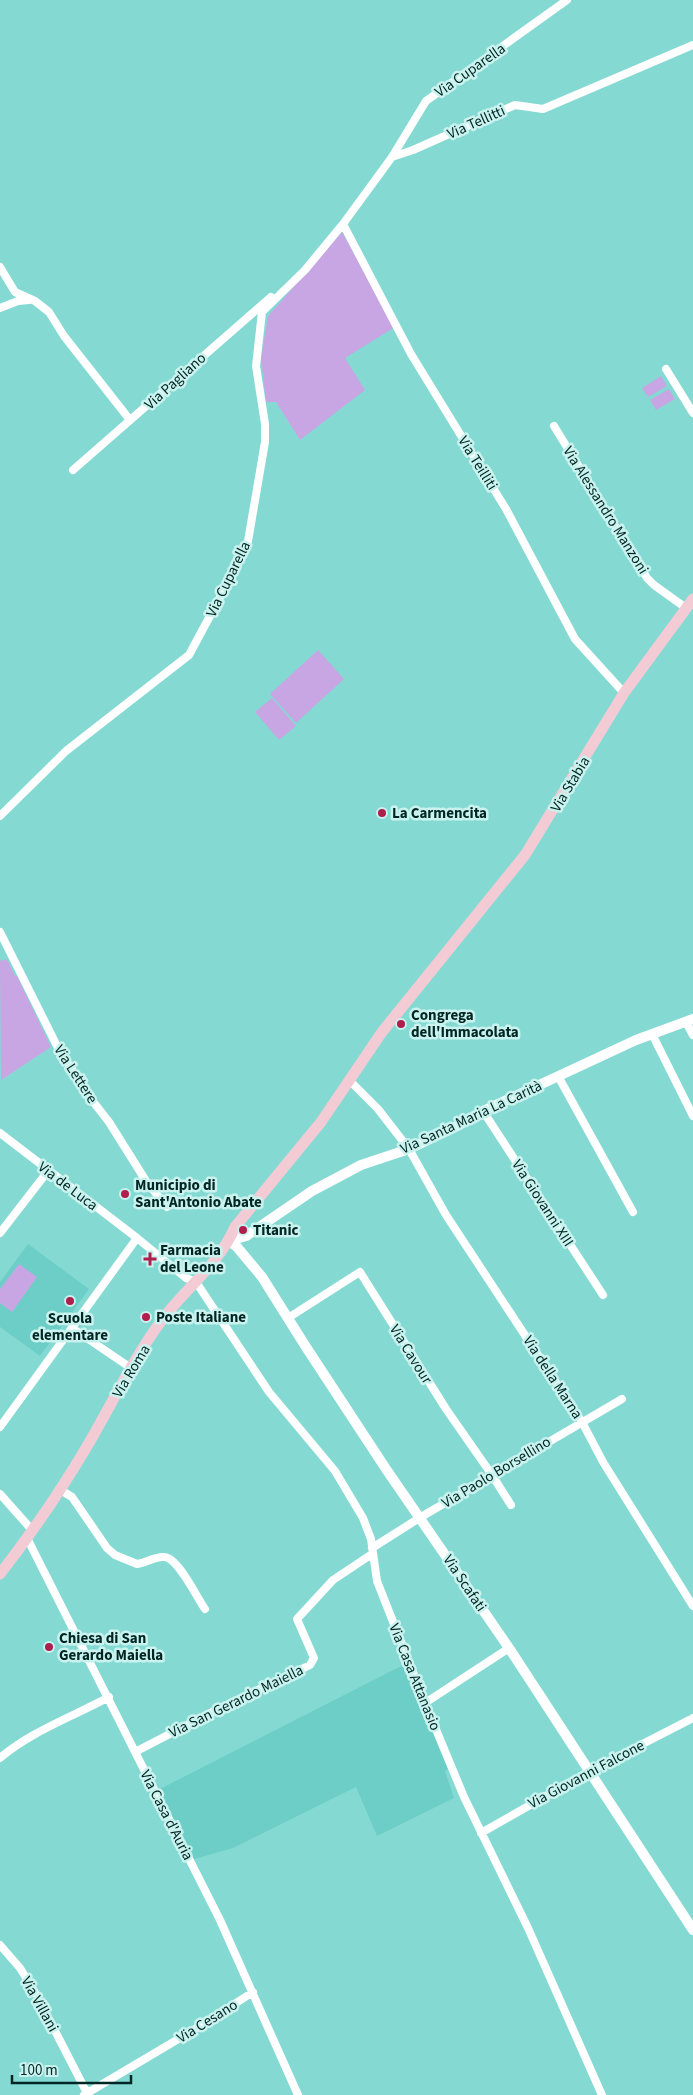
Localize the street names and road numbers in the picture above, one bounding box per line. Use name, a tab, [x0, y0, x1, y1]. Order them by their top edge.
street label: Via Cuparella	[431, 38, 510, 103]
street label: Via Tellitti	[444, 100, 508, 145]
street label: Via Pagliano	[140, 348, 211, 415]
street label: Via Teilliti	[453, 432, 502, 494]
street label: Via Alessandro Manzoni	[558, 442, 653, 578]
street label: Via Cuparella	[201, 538, 256, 621]
street label: Via Stabia	[546, 752, 595, 816]
street label: Via Lettere	[49, 1041, 102, 1108]
street label: Via Santa Maria La Carità	[397, 1075, 546, 1160]
street label: Via Giovanni XIII	[507, 1156, 579, 1251]
street label: Via de Luca	[33, 1157, 102, 1216]
street label: Via Cavour	[384, 1320, 438, 1389]
street label: Via della Marna	[518, 1332, 587, 1423]
street label: Via Roma	[107, 1341, 155, 1402]
street label: Via Paolo Borsellino	[438, 1431, 555, 1513]
street label: Via Scafati	[438, 1551, 491, 1616]
street label: Via Casa Attanasio	[383, 1620, 446, 1734]
street label: Via San Gerardo Maiella	[165, 1660, 307, 1743]
street label: Via Giovanni Falcone	[524, 1735, 648, 1814]
street label: Via Casa d'Auria	[135, 1766, 198, 1864]
street label: Via Villani	[16, 1973, 63, 2036]
street label: Via Cesano	[173, 1994, 242, 2048]

